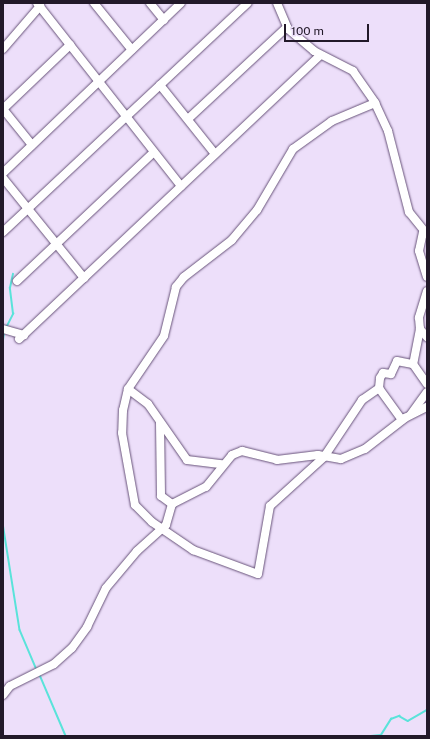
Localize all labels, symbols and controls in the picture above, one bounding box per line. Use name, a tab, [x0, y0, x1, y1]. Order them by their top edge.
scale bar	[286, 16, 371, 42]
text: 100 m	[291, 24, 324, 38]

